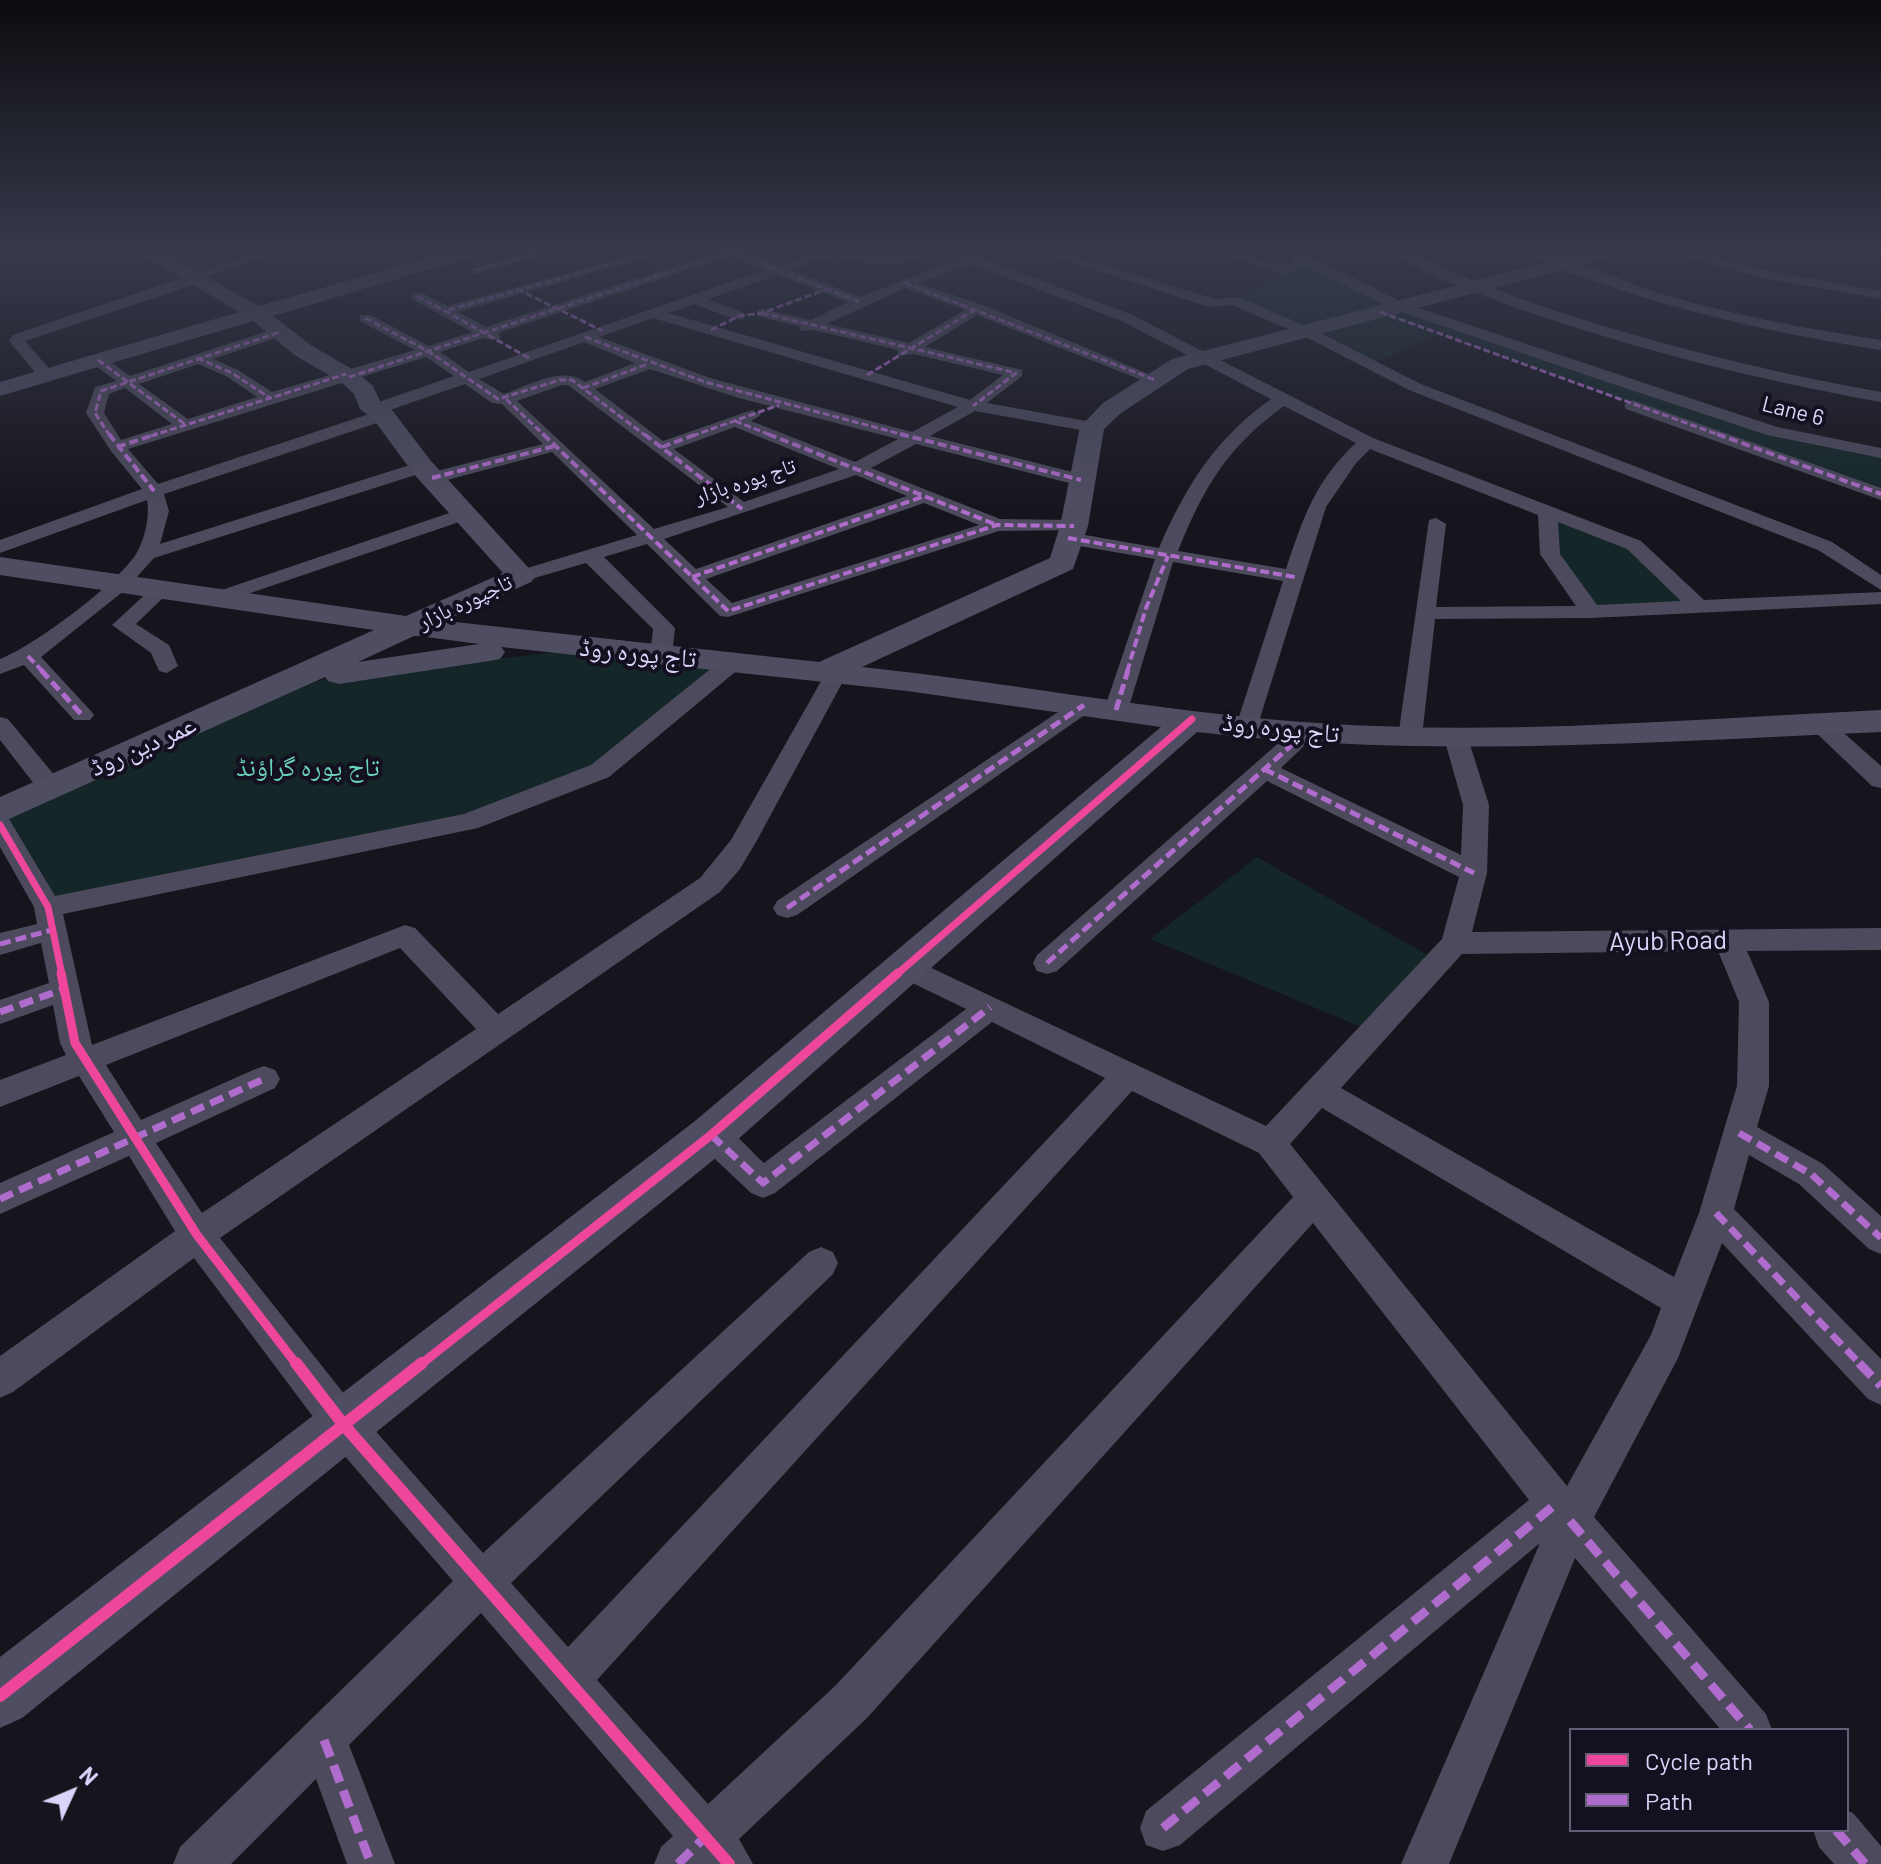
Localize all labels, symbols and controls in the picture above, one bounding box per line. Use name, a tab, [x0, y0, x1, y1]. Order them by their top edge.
street label: Lane 6	[1759, 391, 1827, 431]
street label: تاج پورہ بازار	[691, 452, 799, 510]
street label: تاجپورہ بازار	[414, 569, 516, 635]
street label: تاج پورہ روڈ	[578, 631, 698, 675]
street label: تاج پورہ روڈ	[1221, 706, 1341, 750]
street label: عمر دین روڈ	[85, 709, 201, 783]
park label: تاج پورہ گراؤنڈ	[236, 751, 380, 783]
street label: Ayub Road	[1609, 924, 1727, 958]
legend	[1569, 1728, 1849, 1832]
text: Cycle path	[1645, 1746, 1753, 1775]
north arrow	[32, 1752, 112, 1832]
text: N	[75, 1761, 104, 1790]
text: Path	[1645, 1786, 1693, 1815]

